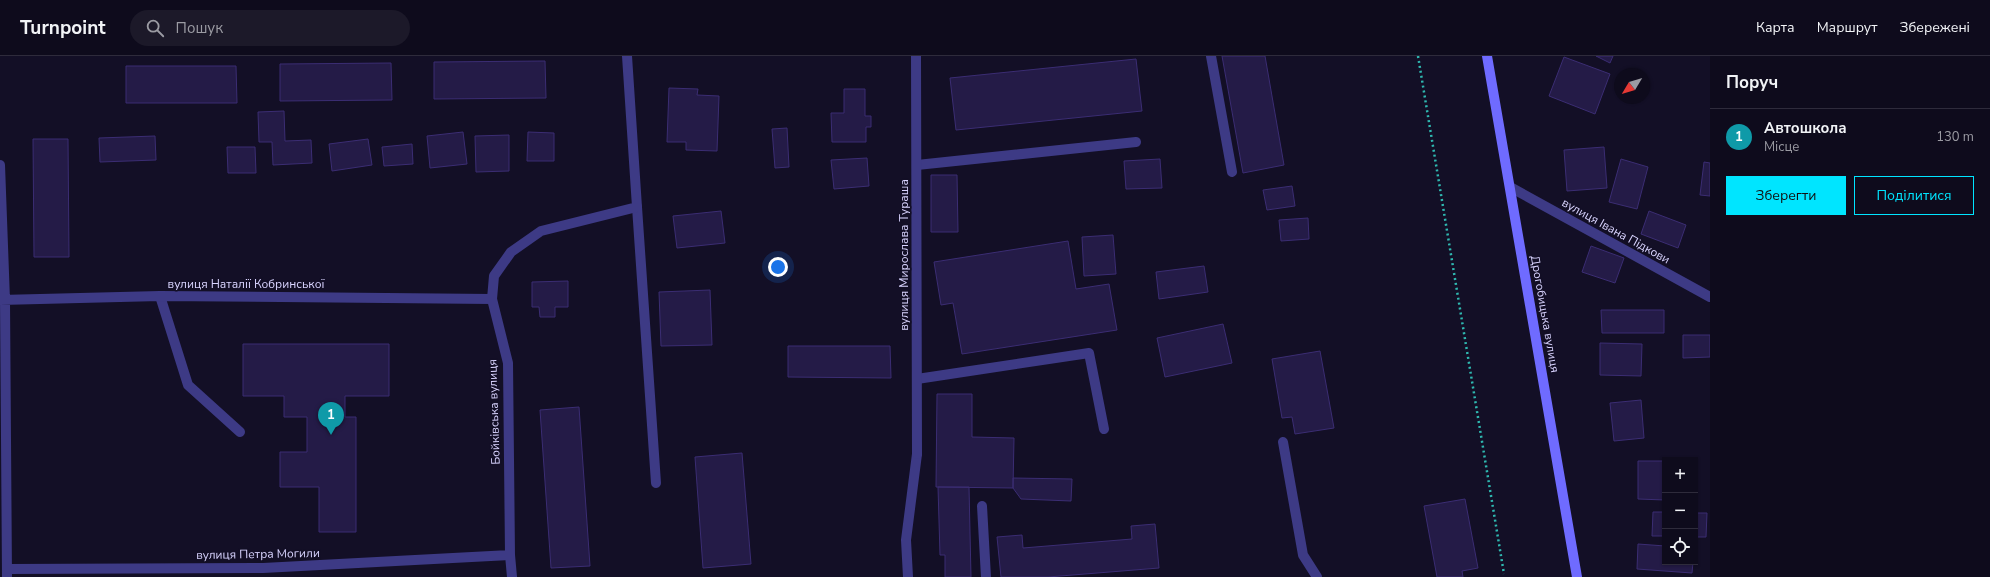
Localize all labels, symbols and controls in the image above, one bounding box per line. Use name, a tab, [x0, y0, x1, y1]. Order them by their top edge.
search box	[130, 10, 410, 46]
text: Turnpoint	[20, 15, 106, 41]
icon: search	[144, 17, 166, 39]
text: Пошук	[176, 18, 223, 38]
text: Карта	[1756, 18, 1795, 37]
text: Маршрут	[1817, 18, 1877, 37]
text: Збережені	[1899, 18, 1970, 37]
north arrow	[1614, 68, 1650, 104]
text: Поруч	[1726, 71, 1778, 94]
text: Автошкола	[1764, 118, 1847, 138]
text: 1	[1735, 128, 1743, 146]
text: 130 m	[1936, 128, 1974, 146]
text: Місце	[1764, 138, 1799, 156]
button: Зберегти	[1726, 176, 1846, 215]
button: Поділитися	[1854, 176, 1974, 215]
street label: вулиця Мирослава Тураша	[896, 179, 912, 331]
street label: вулиця Івана Підкови	[1559, 195, 1673, 267]
street label: Дрогобицька вулиця	[1527, 254, 1563, 374]
your location	[768, 257, 788, 277]
street label: вулиця Наталії Кобринської	[168, 276, 325, 292]
street label: Бойківська вулиця	[484, 359, 504, 465]
pin: 1	[318, 402, 344, 435]
map controls	[1662, 457, 1698, 565]
button: +	[1662, 457, 1698, 493]
button: −	[1662, 493, 1698, 529]
button: locate	[1662, 529, 1698, 565]
street label: вулиця Петра Могили	[196, 545, 320, 563]

